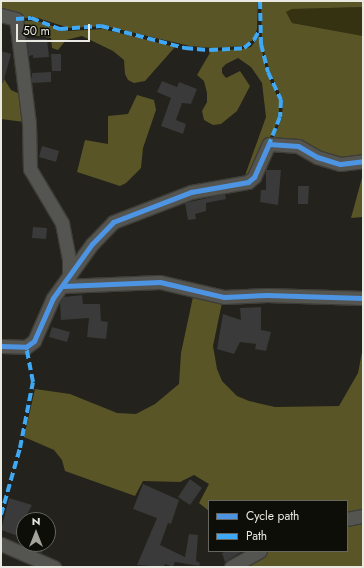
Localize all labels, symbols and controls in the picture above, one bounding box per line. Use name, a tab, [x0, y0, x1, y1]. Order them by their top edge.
scale bar	[18, 16, 92, 42]
text: 50 m	[23, 22, 50, 40]
legend	[208, 500, 348, 552]
text: Cycle path	[246, 507, 299, 525]
north arrow	[16, 512, 56, 552]
text: N	[32, 513, 40, 529]
text: Path	[246, 527, 267, 545]

